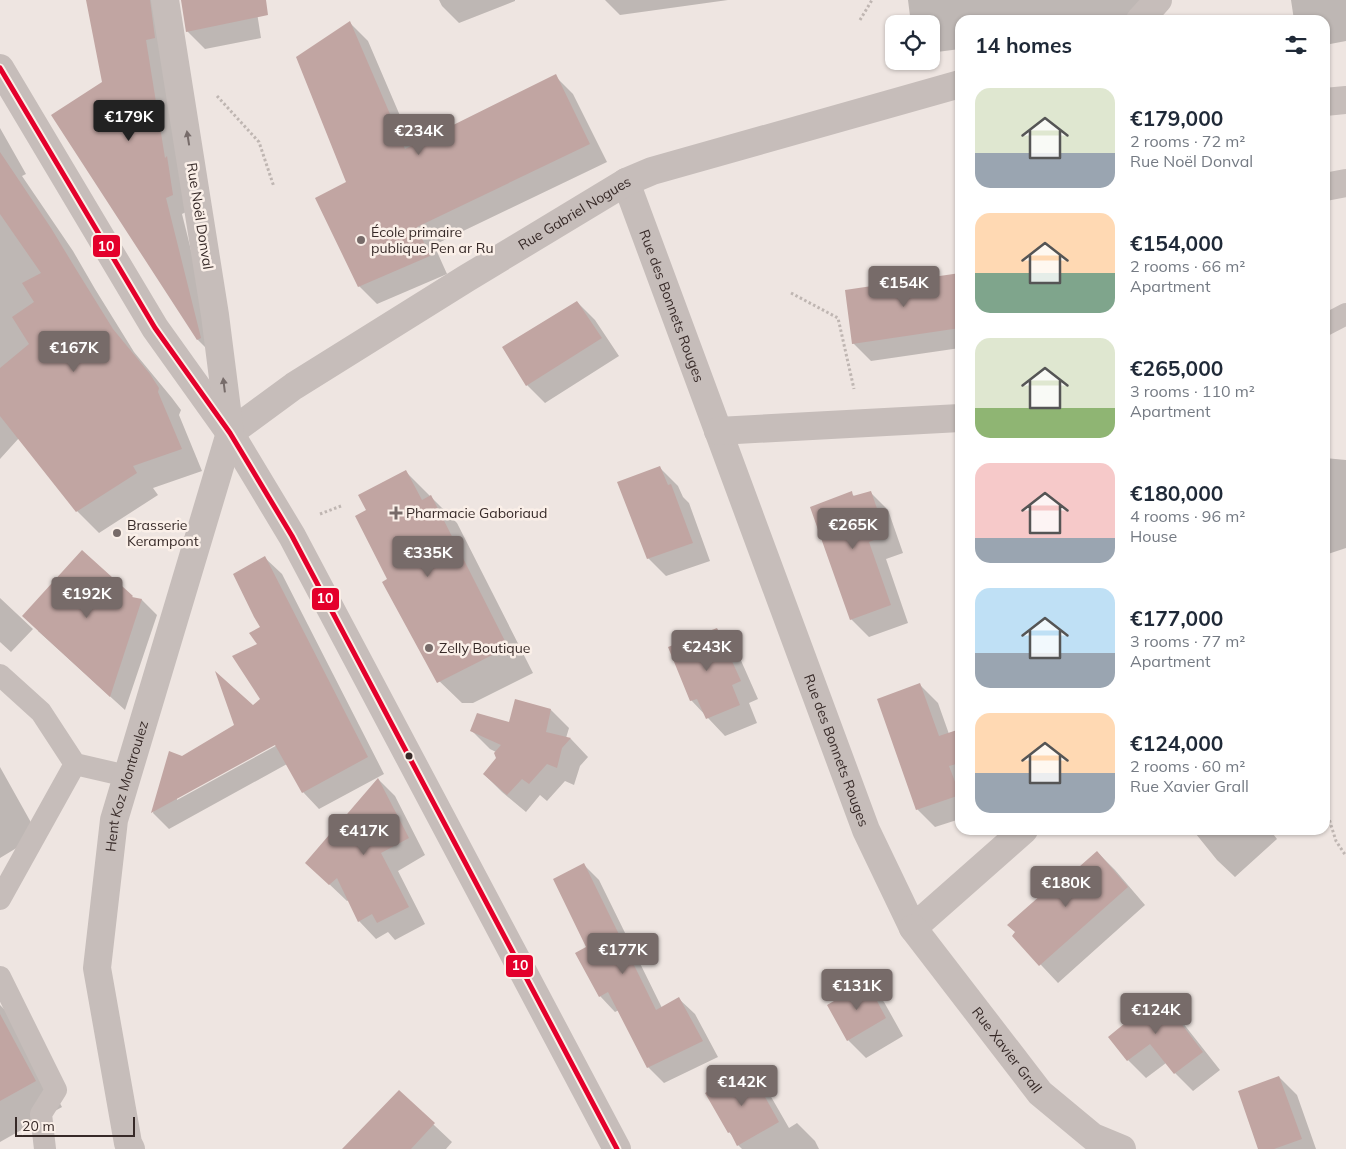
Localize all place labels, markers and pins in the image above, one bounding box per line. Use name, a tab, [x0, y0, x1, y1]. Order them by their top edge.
pin: €179K	[94, 100, 164, 142]
pin: €234K	[384, 114, 454, 156]
place label: École primaire publique Pen ar Ru	[371, 223, 493, 257]
marker: École primaire publique Pen ar Ru	[355, 234, 367, 246]
pin: €154K	[869, 266, 939, 308]
pin: €167K	[39, 330, 109, 373]
place label: Pharmacie Gaboriaud	[406, 504, 547, 522]
marker: Pharmacie Gaboriaud	[390, 507, 402, 519]
pin: €265K	[818, 508, 888, 550]
place label: Brasserie Kerampont	[127, 516, 199, 550]
marker: Brasserie Kerampont	[111, 527, 123, 539]
pin: €335K	[393, 536, 463, 578]
pin: €192K	[52, 576, 122, 619]
pin: €243K	[672, 630, 742, 672]
place label: Zelly Boutique	[439, 639, 530, 657]
marker: Zelly Boutique	[423, 642, 435, 654]
unlabelled marker	[404, 751, 414, 761]
pin: €417K	[329, 814, 399, 856]
pin: €180K	[1031, 866, 1101, 908]
pin: €177K	[588, 932, 658, 975]
pin: €131K	[822, 968, 892, 1011]
pin: €124K	[1121, 992, 1191, 1035]
pin: €142K	[707, 1064, 777, 1107]

